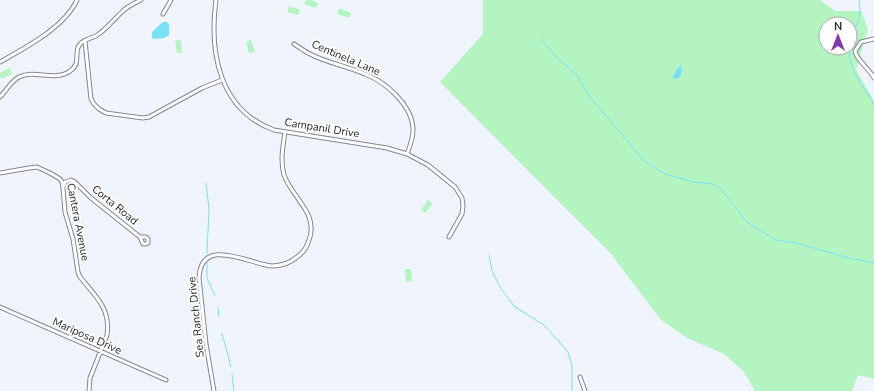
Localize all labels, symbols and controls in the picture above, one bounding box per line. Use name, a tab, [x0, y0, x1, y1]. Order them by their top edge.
north arrow	[818, 16, 858, 56]
text: N	[834, 19, 842, 34]
street label: Centinela Lane	[309, 37, 383, 79]
street label: Campanil Drive	[283, 115, 361, 141]
street label: Cantera Avenue	[63, 182, 93, 262]
street label: Corta Road	[89, 182, 141, 228]
street label: Sea Ranch Drive	[184, 276, 208, 358]
street label: Mariposa Drive	[50, 314, 124, 358]

